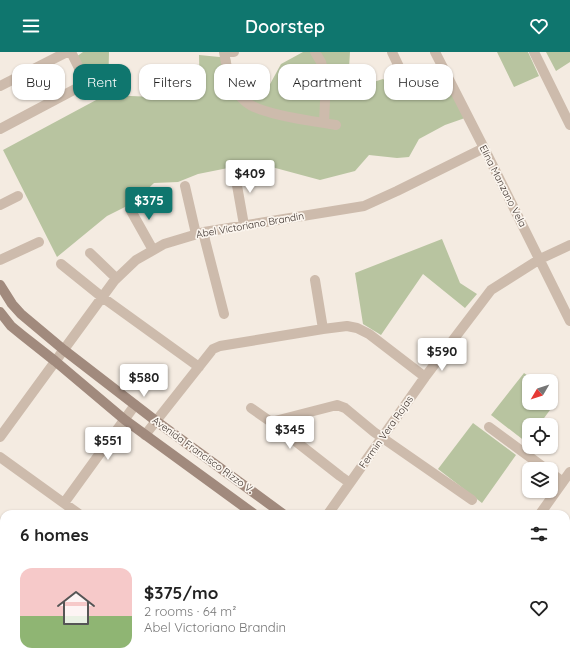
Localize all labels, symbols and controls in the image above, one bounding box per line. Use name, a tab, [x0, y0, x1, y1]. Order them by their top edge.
icon: menu	[20, 15, 42, 37]
text: Doorstep	[245, 15, 325, 38]
icon: heart	[528, 15, 550, 37]
chip: Buy	[12, 64, 65, 100]
chip: Rent	[73, 64, 131, 100]
chip: Filters	[139, 64, 206, 100]
chip: New	[214, 64, 270, 100]
chip: Apartment	[278, 64, 376, 100]
chip: House	[384, 64, 453, 100]
street label: Elina Manzano Vela	[477, 143, 529, 229]
pin: $409	[226, 160, 274, 194]
text: $409	[235, 165, 265, 181]
pin: $375	[125, 187, 173, 221]
text: $375	[134, 192, 164, 208]
street label: Abel Victoriano Brandin	[195, 209, 305, 241]
pin: $590	[418, 338, 466, 372]
text: $590	[427, 343, 457, 359]
pin: $580	[120, 364, 168, 398]
text: $580	[129, 369, 159, 385]
north arrow	[522, 374, 558, 410]
map controls	[522, 374, 558, 498]
street label: Fermin Vera Rojas	[356, 393, 416, 471]
street label: Avenida Francisco Rizzo V.	[150, 414, 257, 496]
pin: $345	[266, 416, 314, 450]
button: locate	[522, 418, 558, 454]
text: $345	[275, 421, 305, 437]
pin: $551	[84, 427, 132, 461]
text: $551	[94, 432, 122, 448]
button: layers	[522, 462, 558, 498]
icon: filters	[528, 523, 550, 545]
text: 6 homes	[20, 524, 89, 545]
text: $375/mo	[144, 582, 218, 603]
icon: home	[52, 584, 100, 632]
icon: heart	[528, 597, 550, 619]
text: 2 rooms · 64 m²	[144, 603, 236, 619]
text: Abel Victoriano Brandin	[144, 619, 286, 635]

